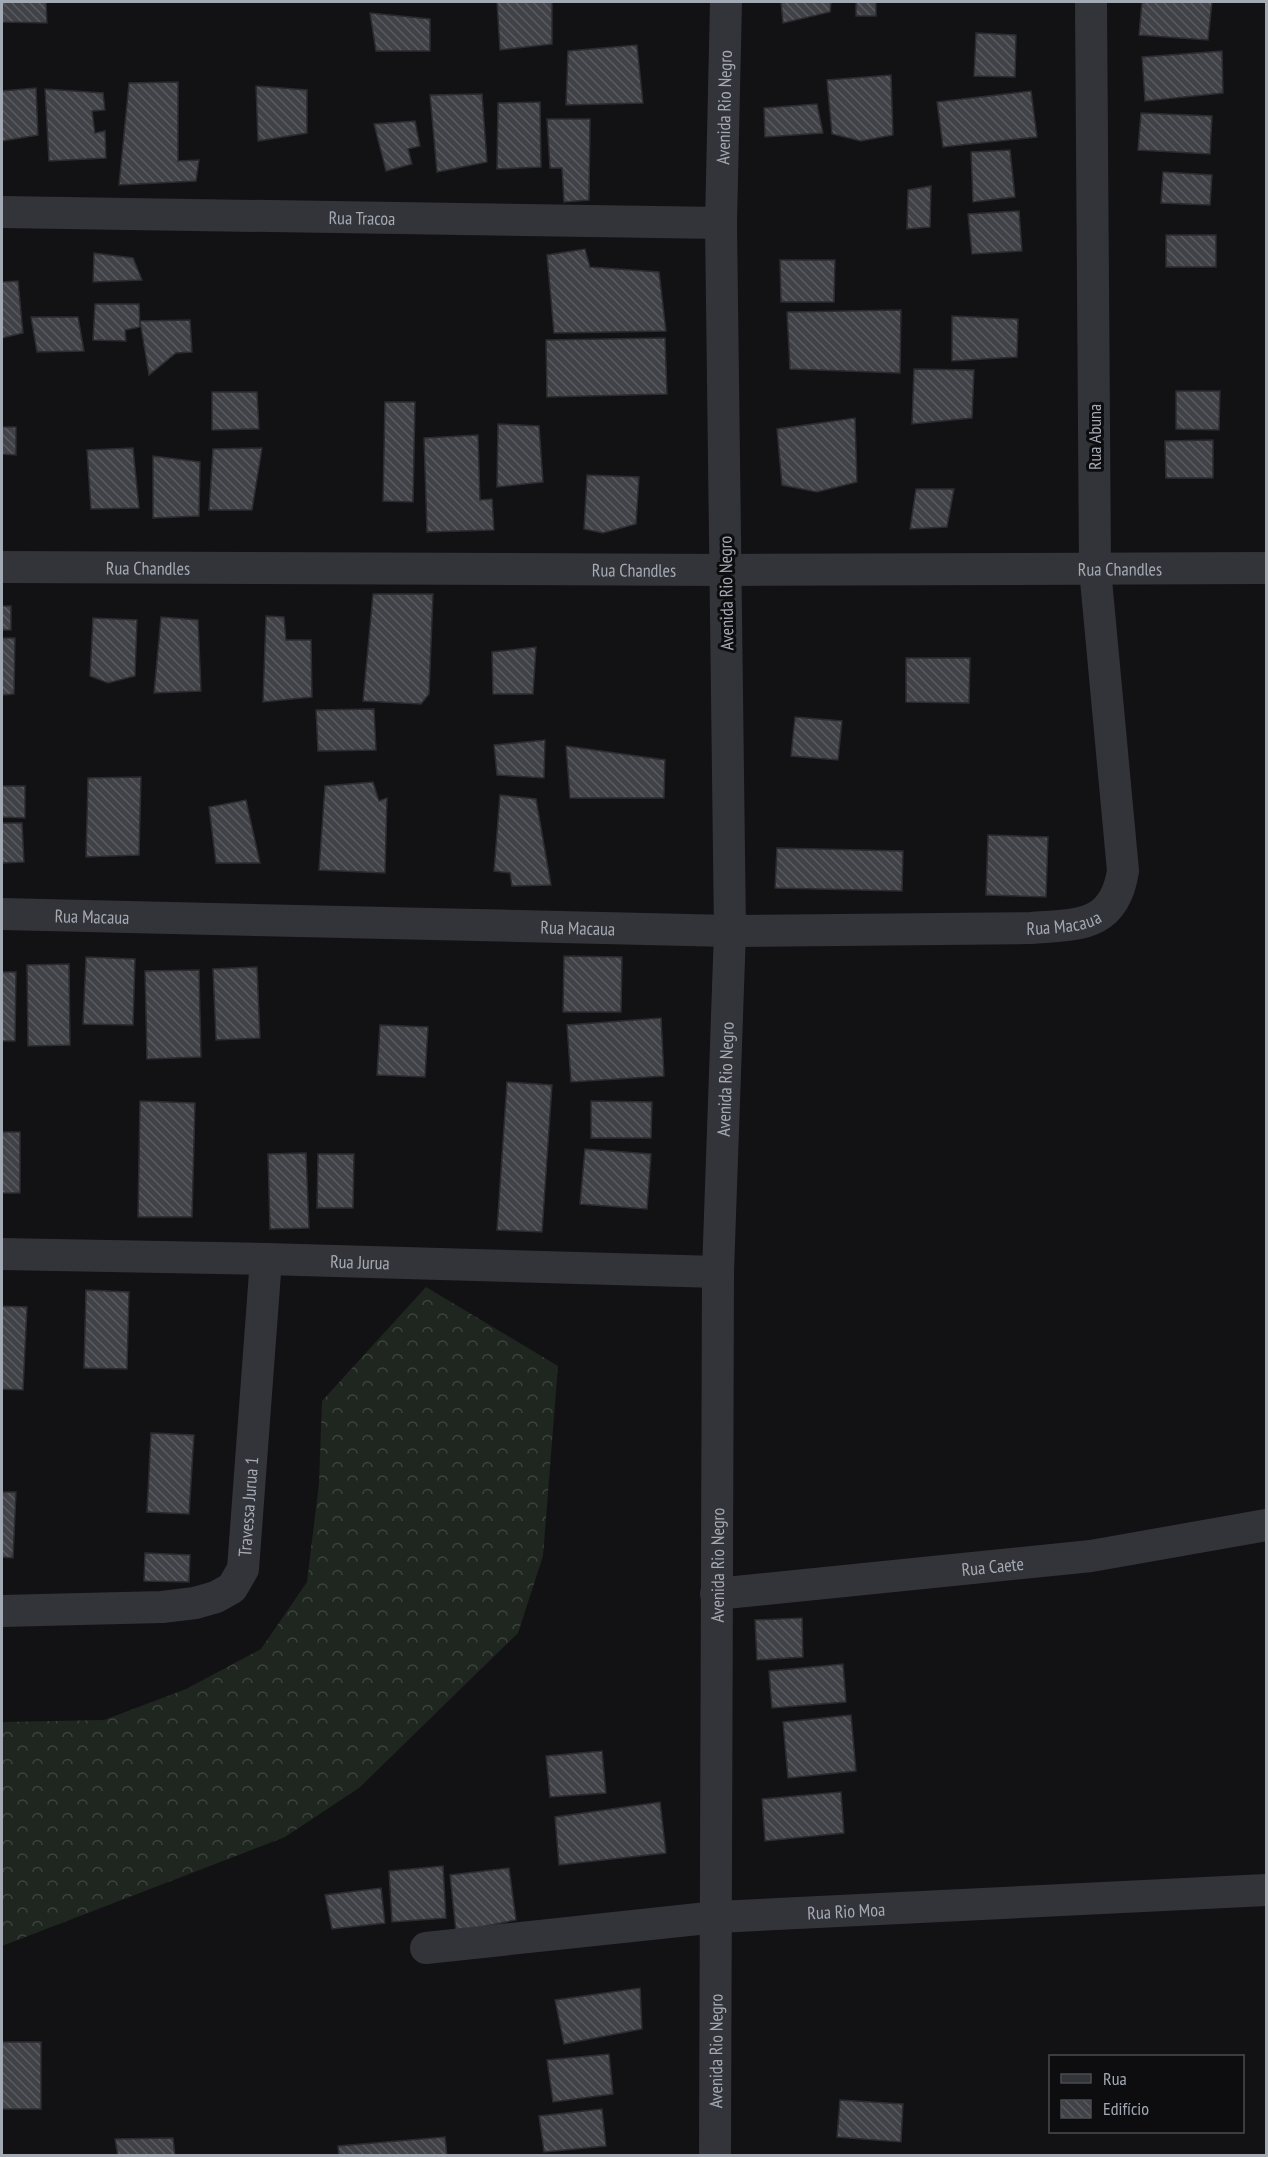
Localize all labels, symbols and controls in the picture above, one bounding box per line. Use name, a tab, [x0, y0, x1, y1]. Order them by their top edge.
street label: Avenida Rio Negro	[711, 50, 736, 165]
street label: Rua Tracoa	[328, 205, 396, 230]
street label: Rua Abuna	[1083, 404, 1106, 470]
street label: Avenida Rio Negro	[713, 535, 738, 650]
street label: Rua Chandles	[106, 556, 190, 579]
street label: Rua Chandles	[1078, 557, 1162, 580]
street label: Rua Chandles	[592, 558, 676, 581]
street label: Rua Macaua	[54, 904, 130, 928]
street label: Rua Macaua	[1026, 905, 1105, 940]
street label: Rua Macaua	[540, 915, 615, 940]
street label: Avenida Rio Negro	[711, 1021, 738, 1137]
street label: Rua Jurua	[330, 1249, 390, 1274]
street label: Travessa Jurua 1	[232, 1456, 263, 1558]
street label: Avenida Rio Negro	[705, 1507, 729, 1622]
street label: Rua Caete	[960, 1551, 1025, 1581]
street label: Rua Rio Moa	[807, 1897, 886, 1924]
street label: Avenida Rio Negro	[704, 1993, 727, 2108]
legend	[1049, 2055, 1244, 2133]
text: Rua	[1103, 2067, 1127, 2090]
text: Edifício	[1103, 2097, 1149, 2120]

